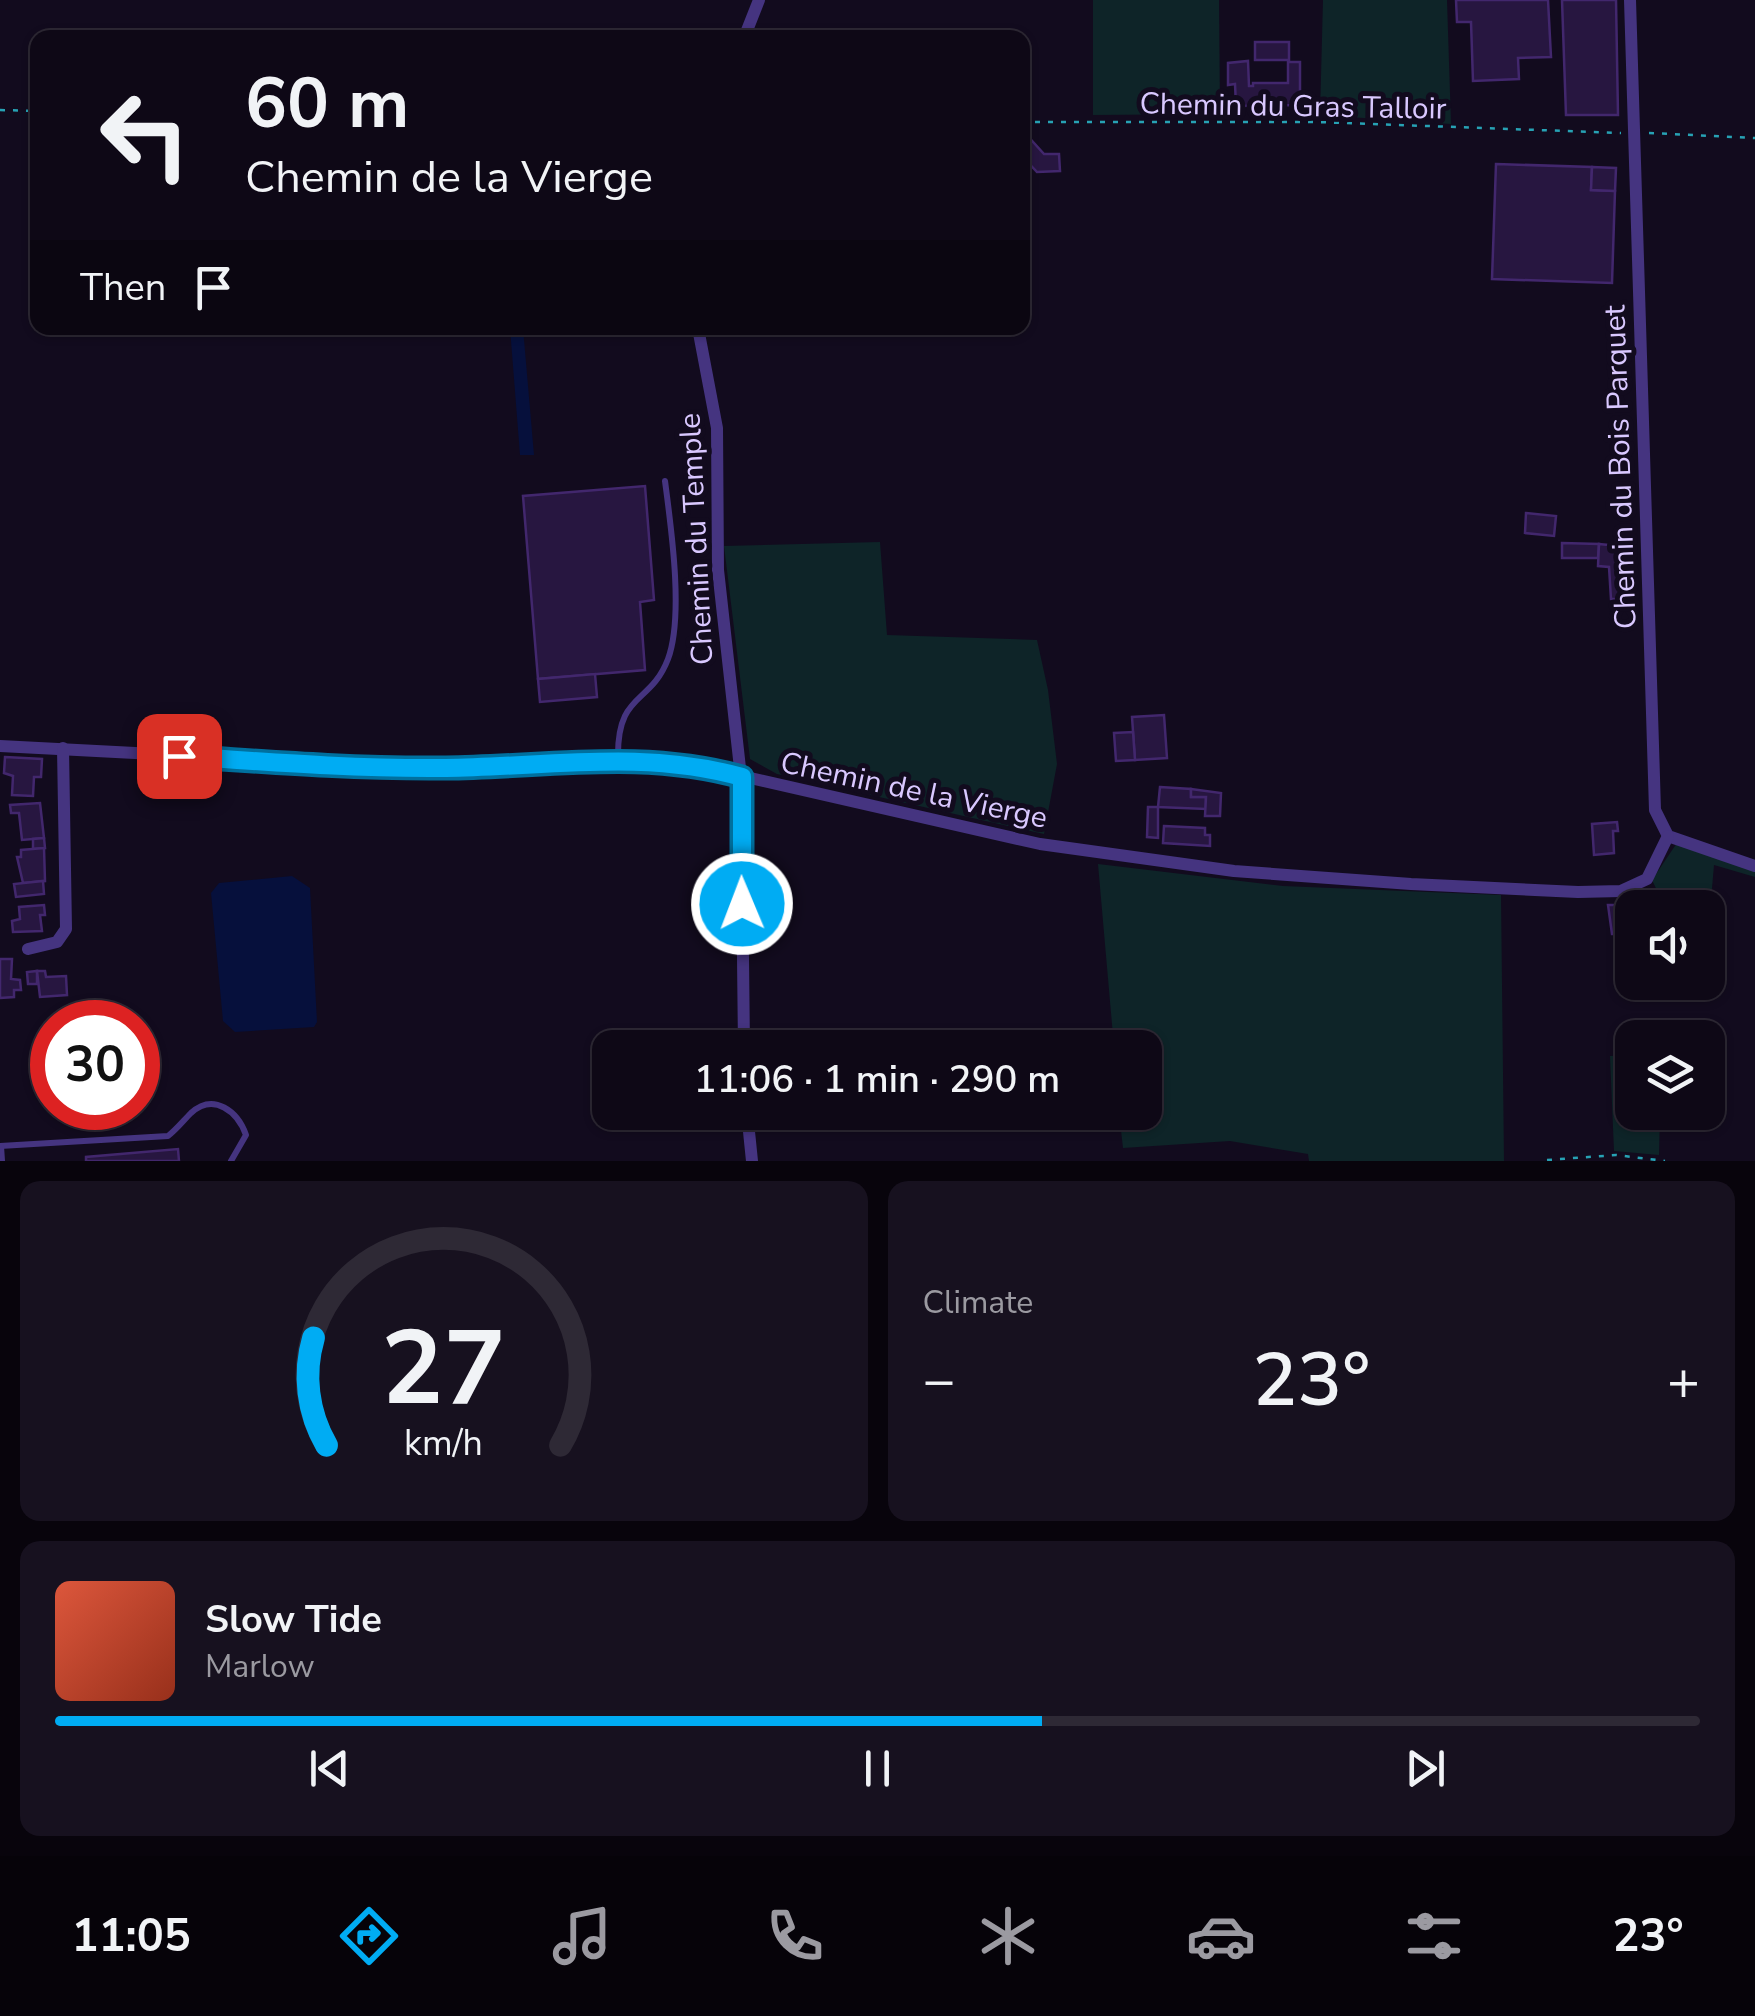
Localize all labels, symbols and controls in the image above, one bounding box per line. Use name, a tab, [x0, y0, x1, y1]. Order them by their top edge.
text: 60 m	[245, 56, 409, 152]
icon: left	[80, 70, 210, 200]
street label: Chemin du Gras Talloir	[1139, 83, 1447, 130]
text: Chemin de la Vierge	[245, 147, 653, 208]
icon: arrive	[186, 260, 241, 315]
text: Then	[80, 262, 166, 313]
street label: Chemin du Bois Parquet	[1594, 304, 1647, 630]
street label: Chemin du Temple	[669, 412, 724, 666]
pin	[137, 714, 222, 799]
icon: arrive	[152, 729, 207, 784]
street label: Chemin de la Vierge	[777, 742, 1051, 839]
position arrow	[690, 852, 794, 956]
map controls	[1615, 890, 1725, 1130]
button: sound	[1615, 890, 1725, 1000]
speed limit sign: 30	[30, 1000, 160, 1130]
button: layers	[1615, 1020, 1725, 1130]
text: 11:06 · 1 min · 290 m	[694, 1054, 1060, 1105]
text: Climate	[923, 1281, 1033, 1324]
text: 27	[381, 1298, 506, 1440]
text: 23°	[1252, 1329, 1370, 1431]
text: −	[923, 1343, 956, 1418]
text: +	[1667, 1343, 1700, 1418]
text: km/h	[404, 1419, 483, 1468]
text: Slow Tide	[205, 1594, 382, 1645]
text: Marlow	[205, 1645, 315, 1688]
icon: previous	[302, 1741, 357, 1796]
icon: pause	[850, 1741, 905, 1796]
icon: next	[1398, 1741, 1453, 1796]
icon: directions	[334, 1901, 404, 1971]
icon: music	[547, 1901, 617, 1971]
icon: phone	[760, 1901, 830, 1971]
icon: climate	[973, 1901, 1043, 1971]
icon: car	[1186, 1901, 1256, 1971]
icon: filters	[1399, 1901, 1469, 1971]
text: 11:05	[72, 1906, 191, 1967]
text: 23°	[1612, 1906, 1683, 1967]

